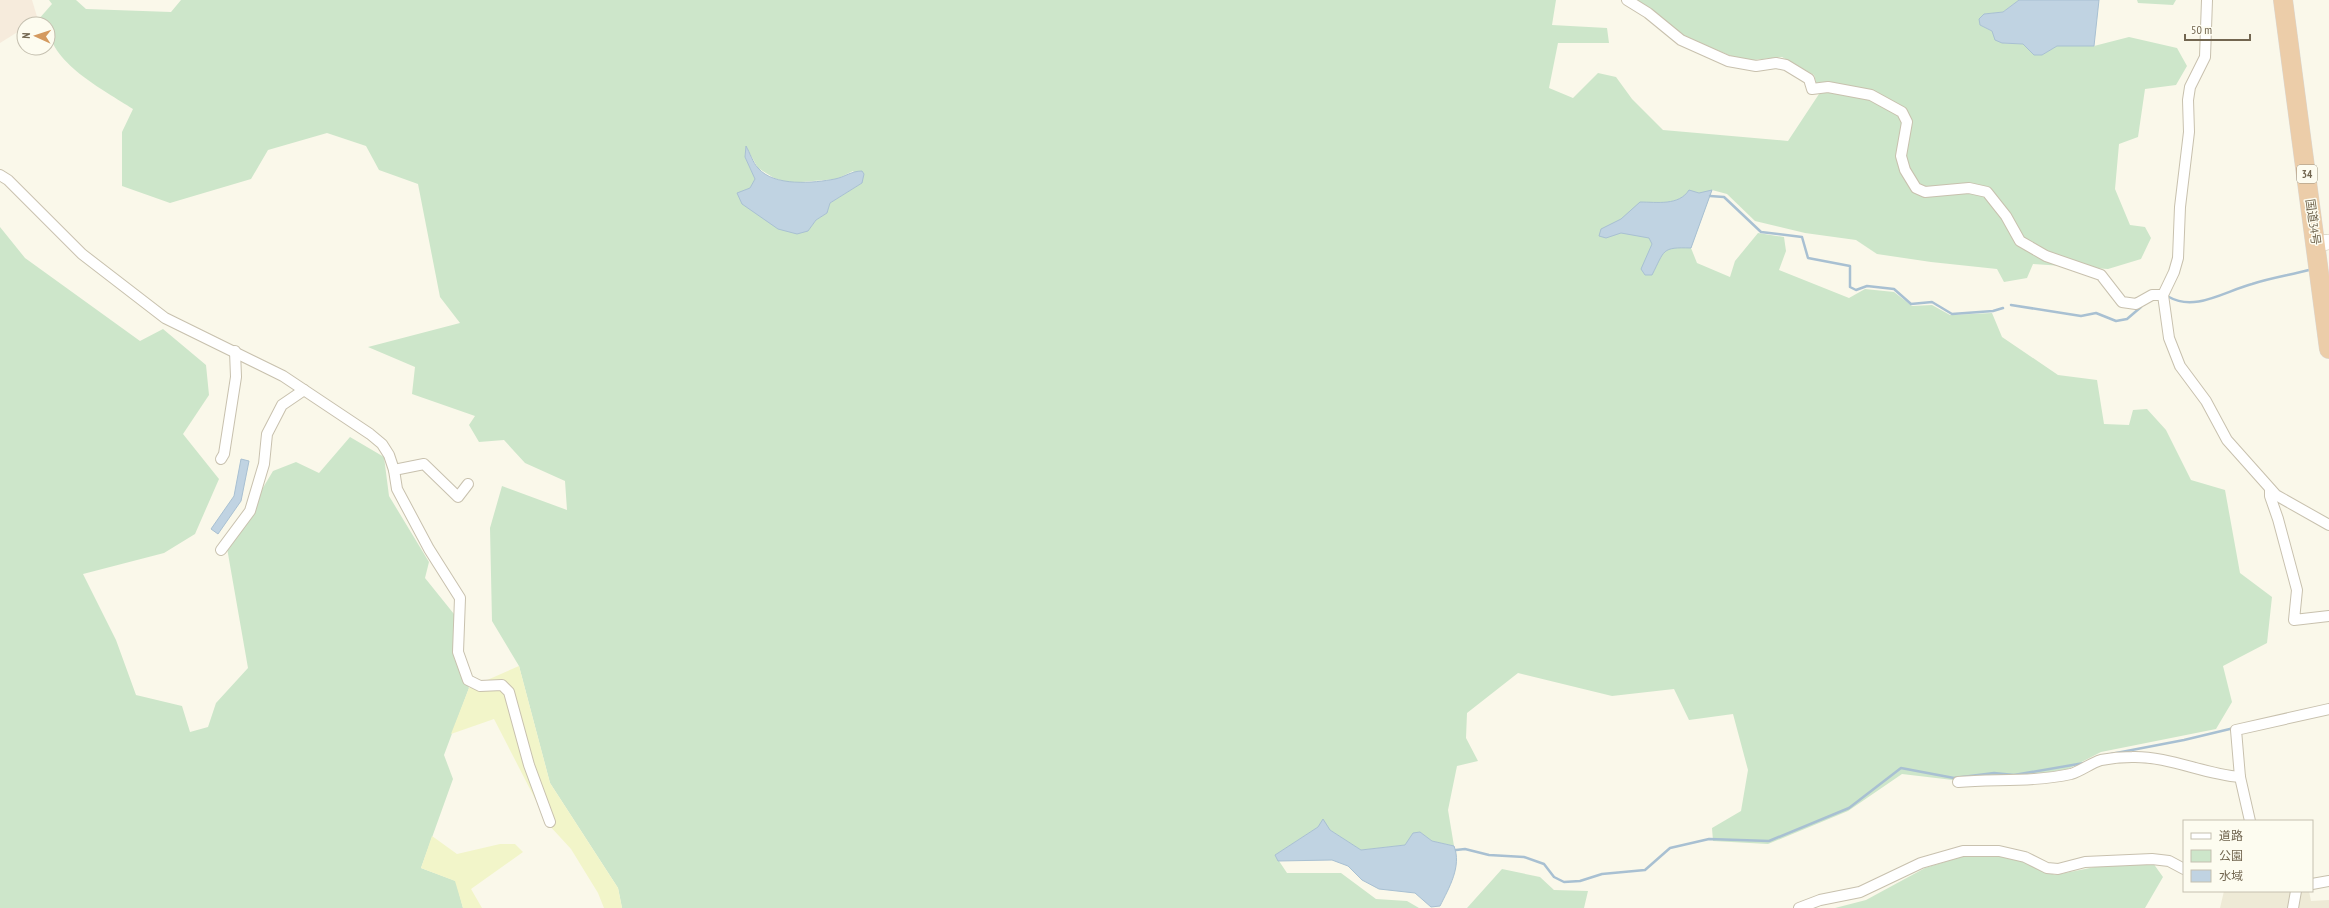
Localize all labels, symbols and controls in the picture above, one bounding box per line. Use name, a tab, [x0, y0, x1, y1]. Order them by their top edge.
north arrow	[16, 16, 56, 56]
scale bar	[2185, 16, 2250, 42]
text: 50 m	[2191, 22, 2212, 37]
text: N	[19, 32, 33, 39]
road number: 34	[2297, 165, 2317, 183]
street label: 国道34号	[2303, 198, 2324, 246]
legend	[2183, 820, 2313, 892]
text: 道路	[2219, 828, 2243, 843]
text: 公園	[2219, 848, 2243, 863]
text: 水域	[2219, 868, 2243, 883]

